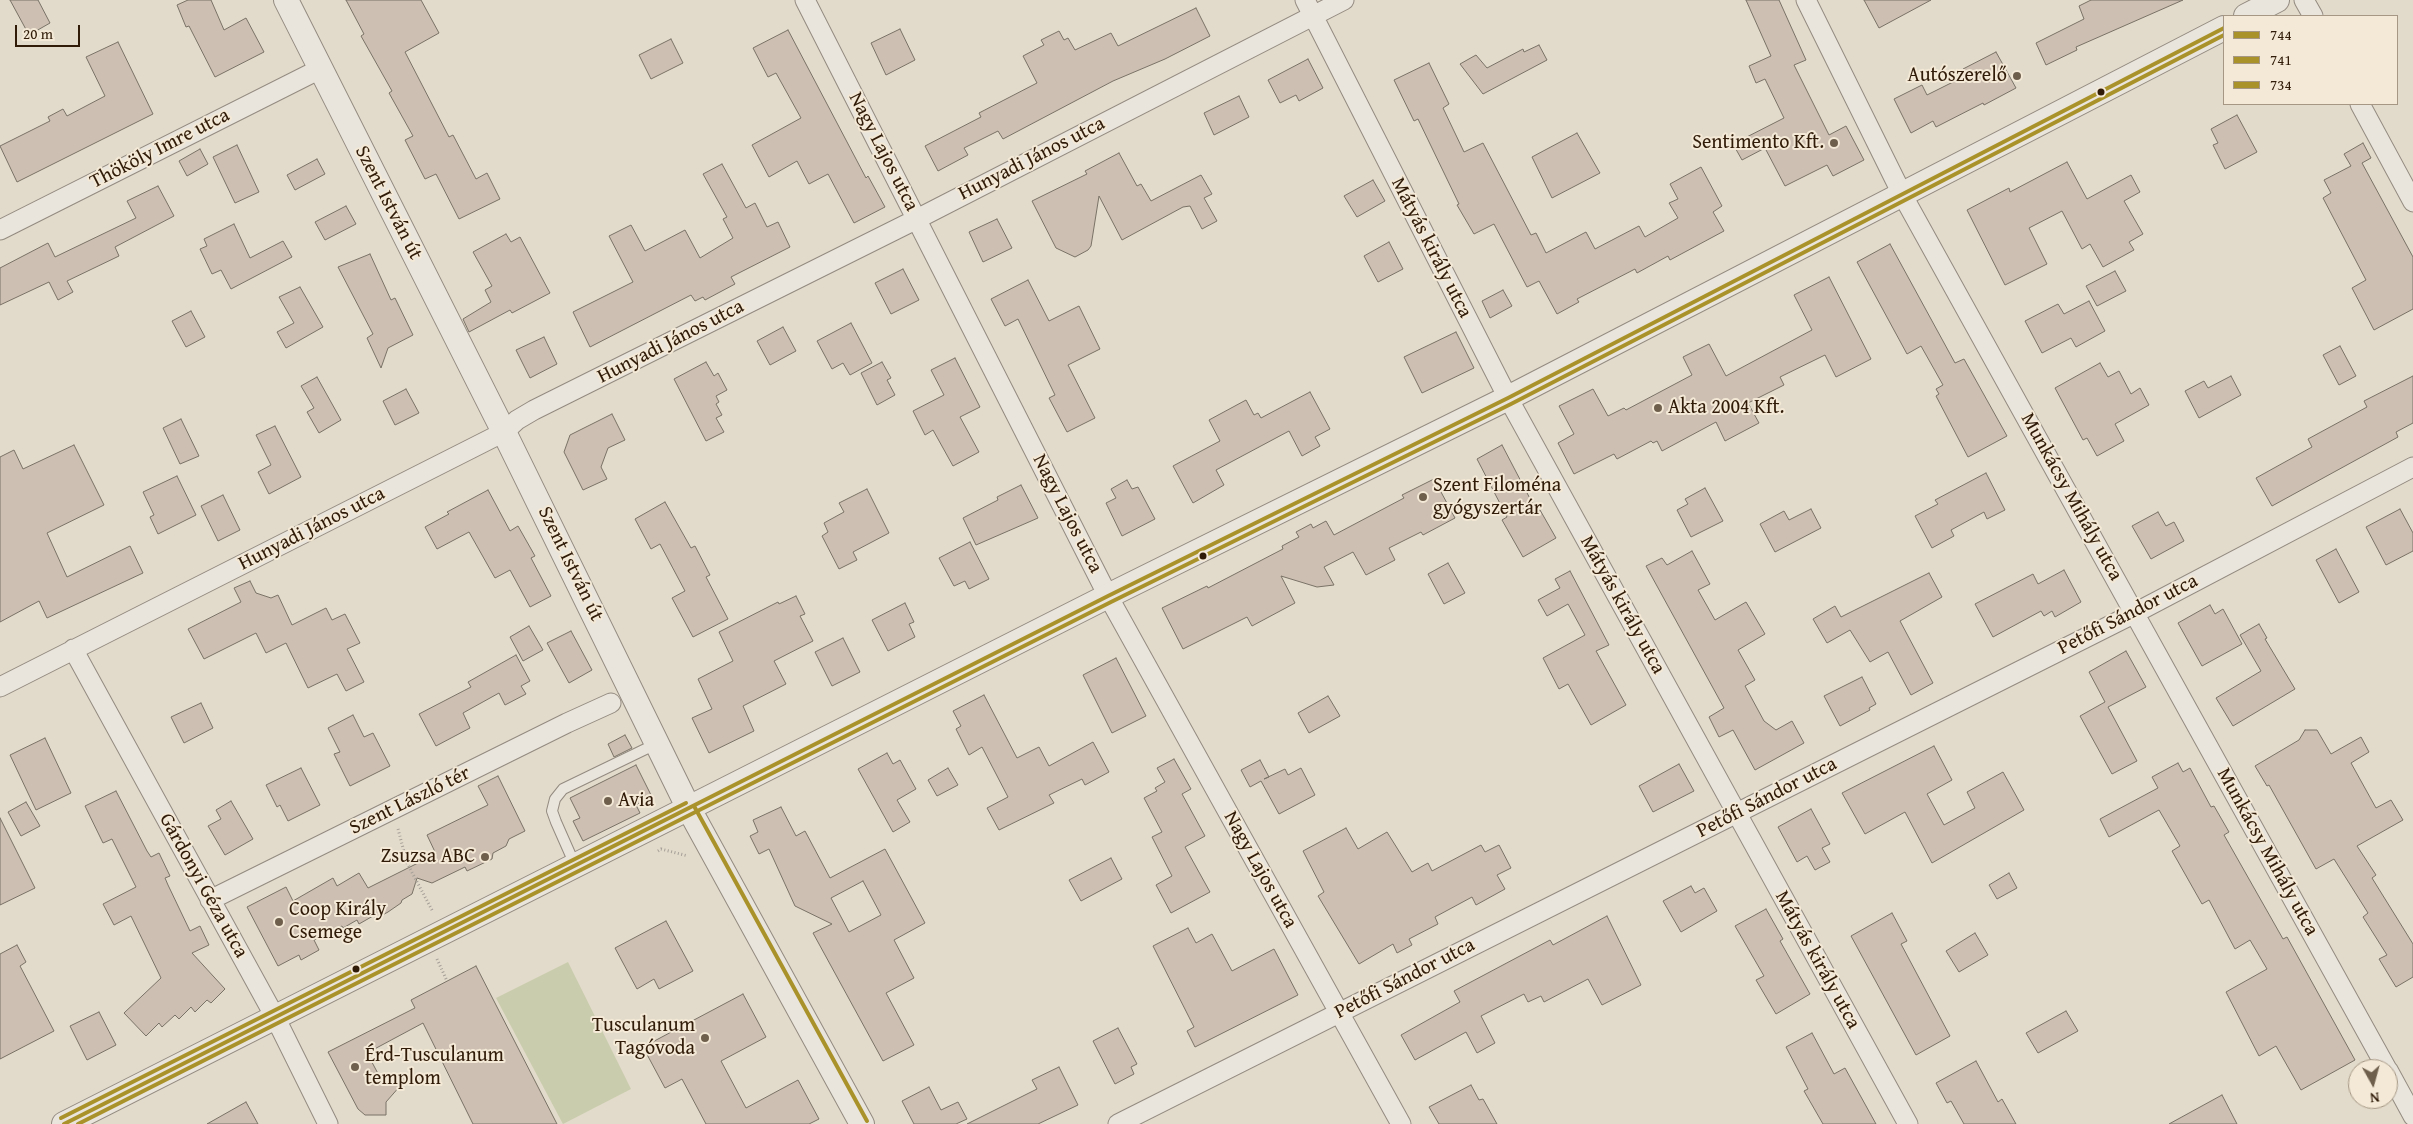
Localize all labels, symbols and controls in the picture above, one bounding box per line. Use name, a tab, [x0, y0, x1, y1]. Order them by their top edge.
scale bar	[18, 15, 82, 47]
legend	[2223, 15, 2398, 105]
text: 20 m	[23, 23, 53, 44]
text: 744	[2270, 24, 2292, 45]
text: 741	[2270, 49, 2292, 70]
place label: Autószerelő	[1908, 64, 2007, 88]
marker: Autószerelő	[2011, 70, 2023, 82]
text: 734	[2270, 74, 2292, 95]
unlabelled marker	[2096, 87, 2106, 97]
street label: Nagy Lajos utca	[843, 89, 923, 215]
street label: Thököly Imre utca	[86, 103, 234, 195]
street label: Hunyadi János utca	[955, 112, 1109, 206]
place label: Sentimento Kft.	[1692, 131, 1824, 155]
marker: Sentimento Kft.	[1828, 137, 1840, 149]
street label: Szent István út	[349, 142, 427, 264]
street label: Mátyás király utca	[1385, 174, 1477, 322]
street label: Hunyadi János utca	[594, 295, 748, 389]
place label: Akta 2004 Kft.	[1668, 396, 1784, 420]
marker: Akta 2004 Kft.	[1652, 402, 1664, 414]
street label: Munkácsy Mihály utca	[2015, 409, 2127, 585]
street label: Nagy Lajos utca	[1027, 451, 1107, 577]
place label: Szent Filoména gyógyszertár	[1433, 474, 1561, 521]
street label: Hunyadi János utca	[235, 482, 389, 576]
marker: Szent Filoména gyógyszertár	[1417, 491, 1429, 503]
street label: Szent István út	[532, 503, 608, 625]
street label: Mátyás király utca	[1574, 532, 1670, 678]
unlabelled marker	[1198, 551, 1208, 561]
street label: Petőfi Sándor utca	[2054, 569, 2202, 661]
street label: Petőfi Sándor utca	[1693, 752, 1841, 844]
street label: Szent László tér	[346, 761, 474, 841]
street label: Munkácsy Mihály utca	[2211, 764, 2323, 940]
place label: Avia	[618, 789, 654, 813]
marker: Avia	[602, 795, 614, 807]
street label: Nagy Lajos utca	[1218, 807, 1302, 933]
street label: Gárdonyi Géza utca	[153, 810, 253, 962]
place label: Zsuzsa ABC	[381, 845, 475, 869]
marker: Zsuzsa ABC	[479, 851, 491, 863]
street label: Mátyás király utca	[1769, 887, 1865, 1033]
place label: Coop Király Csemege	[289, 898, 386, 945]
marker: Coop Király Csemege	[273, 916, 285, 928]
street label: Petőfi Sándor utca	[1331, 933, 1479, 1025]
unlabelled marker	[351, 964, 361, 974]
place label: Tusculanum Tagóvoda	[592, 1014, 695, 1061]
marker: Tusculanum Tagóvoda	[699, 1032, 711, 1044]
place label: Érd-Tusculanum templom	[365, 1044, 504, 1091]
north arrow	[2348, 1059, 2398, 1109]
marker: Érd-Tusculanum templom	[349, 1061, 361, 1073]
text: N	[2369, 1087, 2381, 1108]

